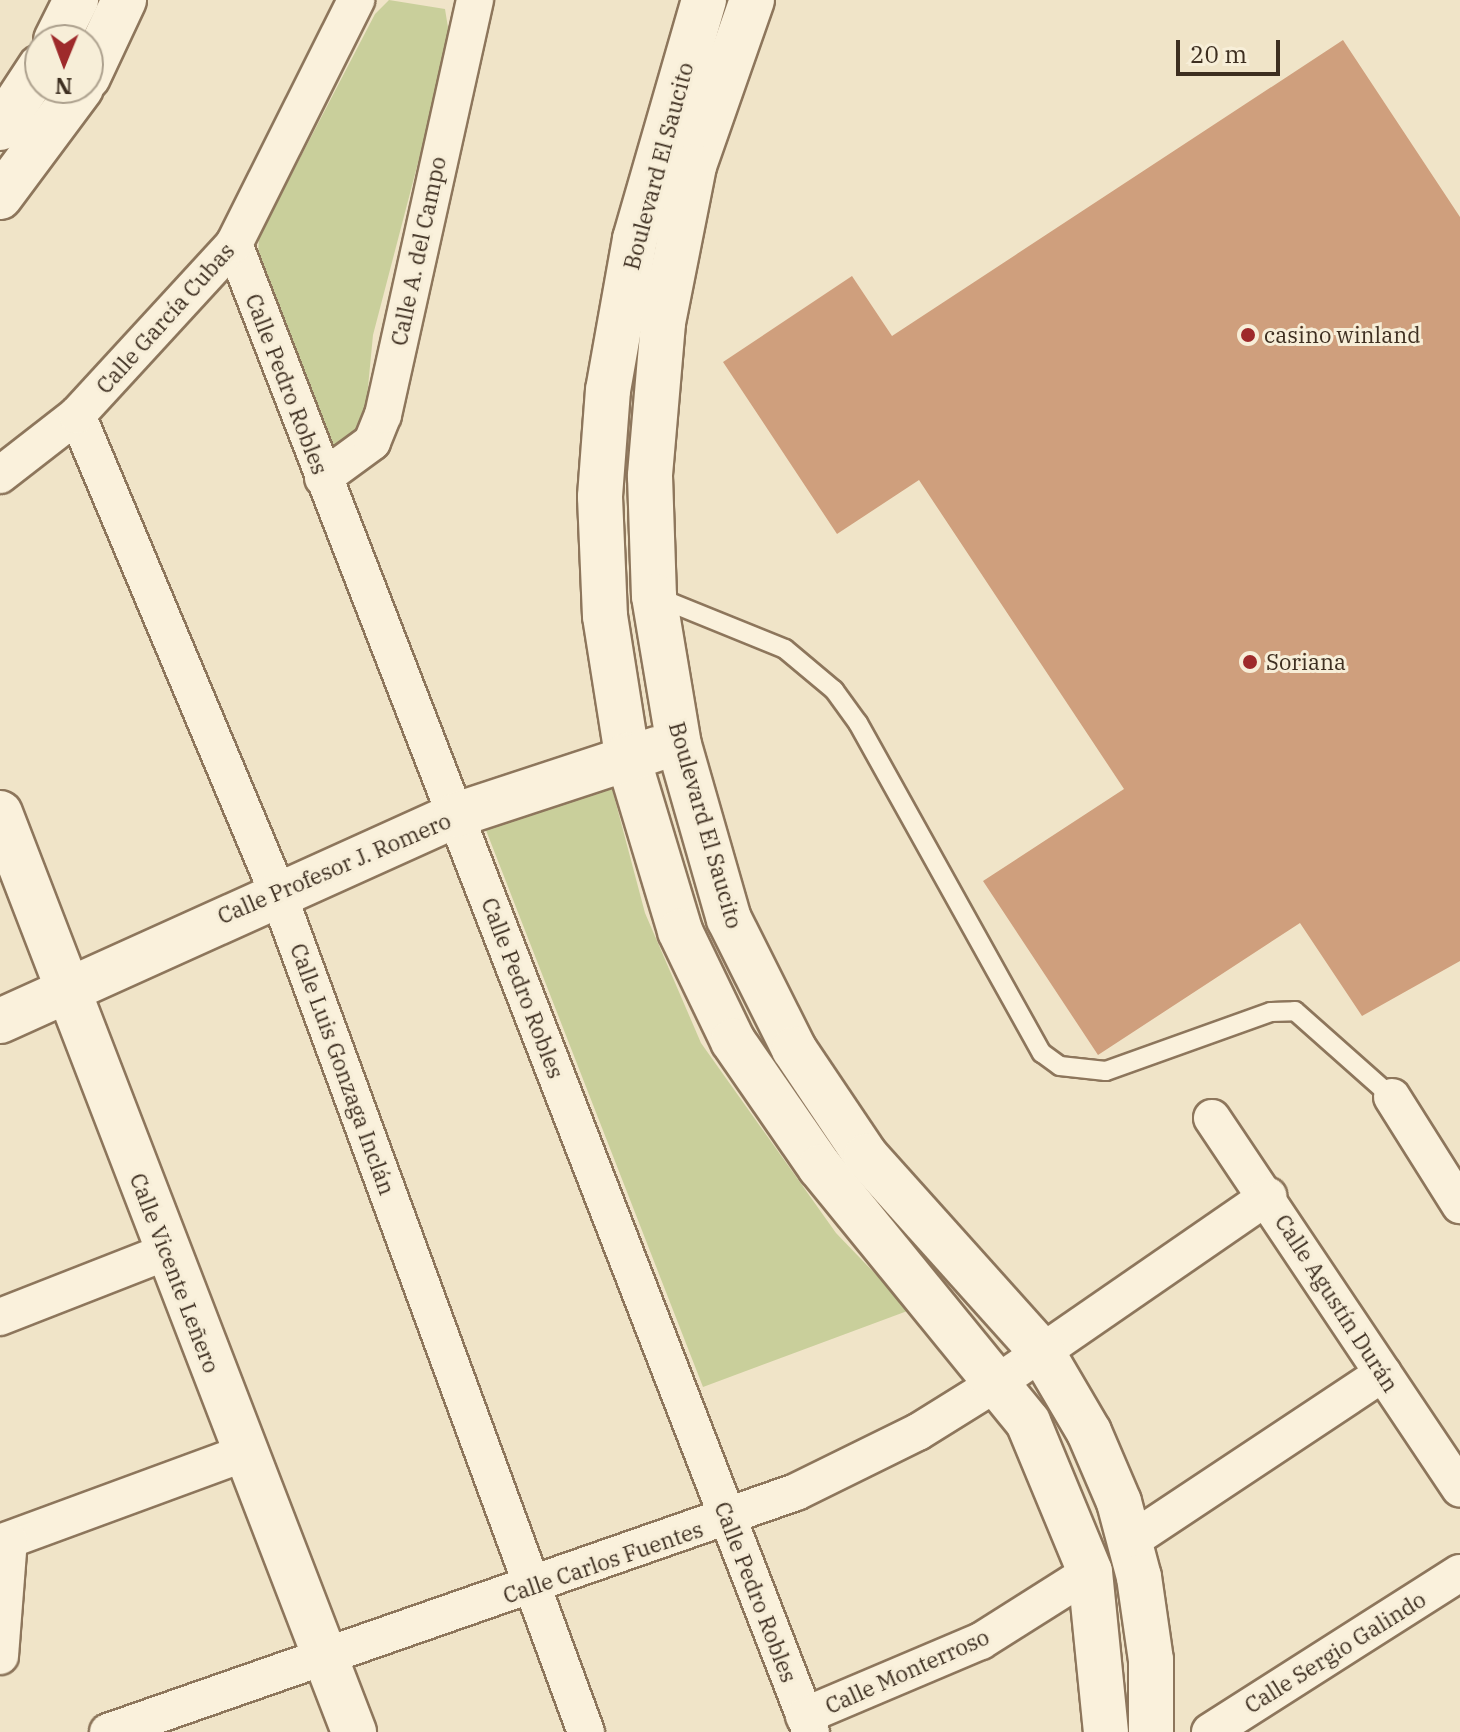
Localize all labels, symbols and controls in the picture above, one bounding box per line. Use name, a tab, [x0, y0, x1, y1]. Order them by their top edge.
north arrow	[24, 24, 104, 104]
scale bar	[1180, 24, 1284, 74]
text: 20 m	[1190, 38, 1247, 70]
street label: Boulevard El Saucito	[618, 59, 698, 273]
text: N	[55, 72, 73, 101]
street label: Calle A. del Campo	[385, 154, 451, 348]
street label: Calle García Cubas	[90, 237, 240, 399]
street label: Calle Pedro Robles	[240, 290, 334, 478]
place label: casino winland	[1264, 322, 1421, 348]
marker: casino winland	[1239, 326, 1257, 344]
place label: Soriana	[1266, 649, 1346, 675]
marker: Soriana	[1241, 653, 1259, 671]
street label: Boulevard El Saucito	[664, 719, 748, 931]
street label: Calle Profesor J. Romero	[213, 807, 455, 929]
street label: Calle Pedro Robles	[476, 894, 570, 1082]
street label: Calle Luis Gonzaga Inclán	[285, 940, 401, 1198]
street label: Calle Vicente Leñero	[125, 1169, 225, 1377]
street label: Calle Agustín Durán	[1270, 1209, 1404, 1397]
street label: Calle Pedro Robles	[709, 1498, 803, 1686]
street label: Calle Carlos Fuentes	[500, 1515, 706, 1609]
street label: Calle Sergio Galindo	[1240, 1586, 1430, 1718]
street label: Calle Monterroso	[821, 1623, 993, 1719]

